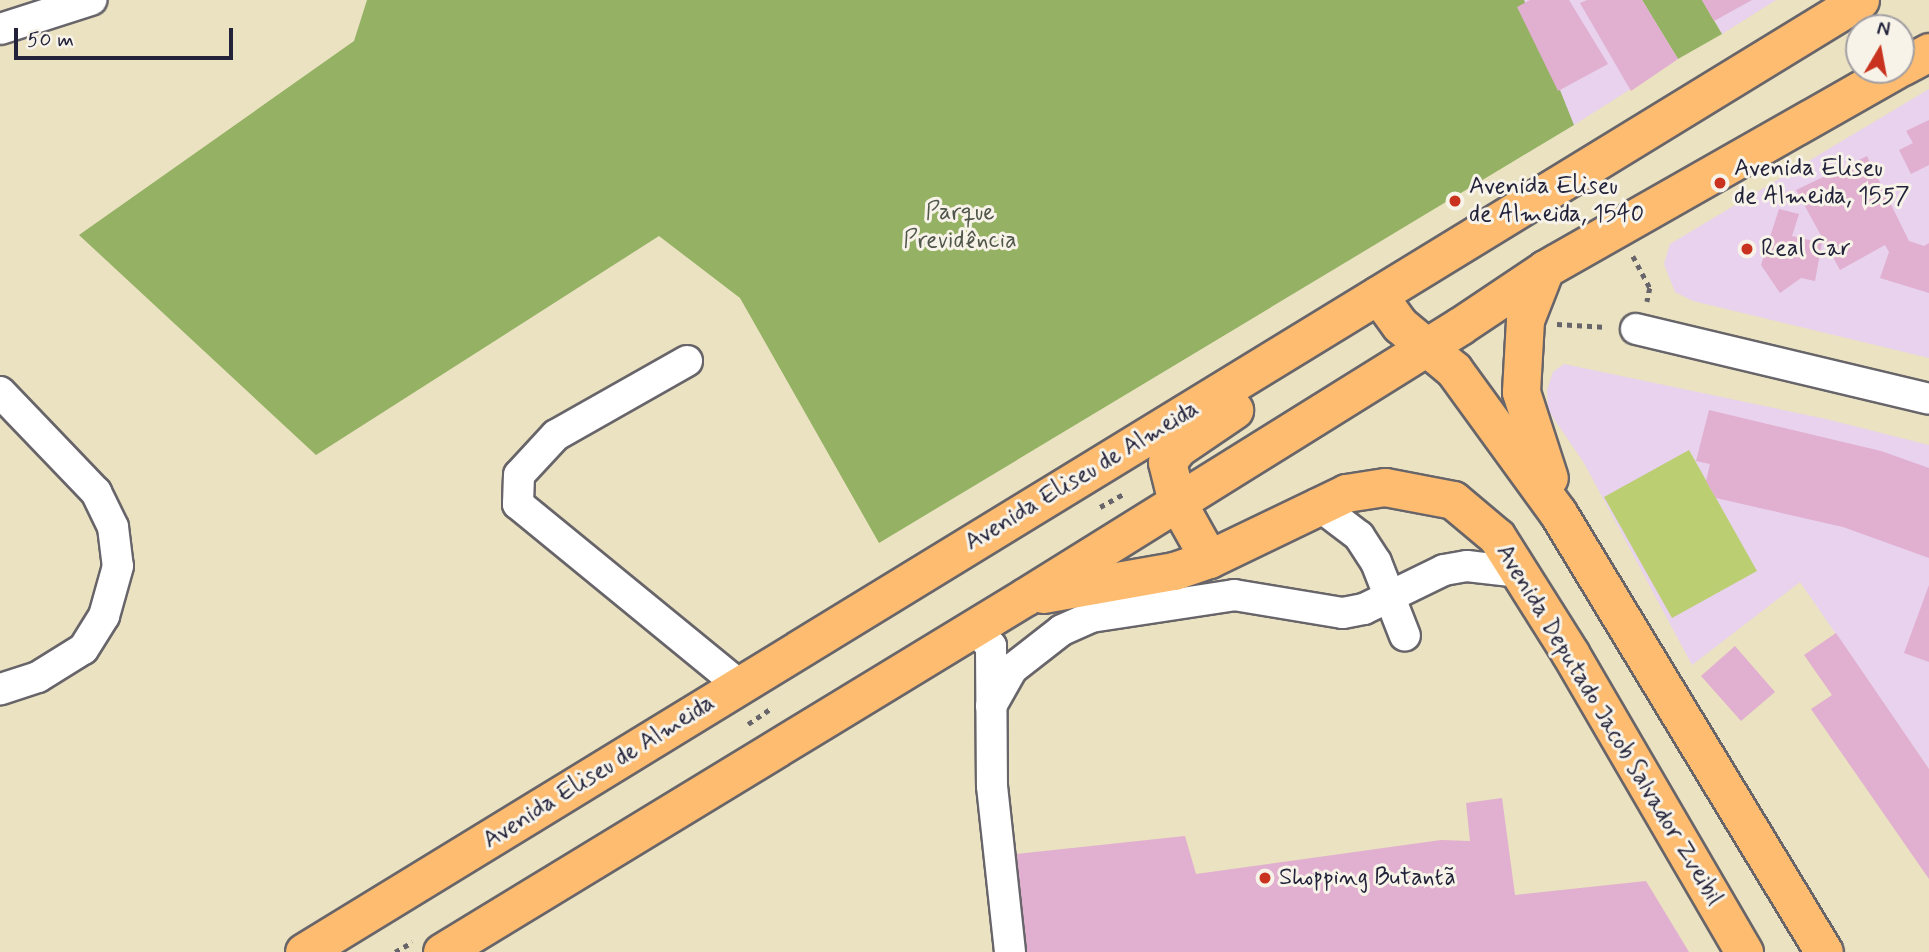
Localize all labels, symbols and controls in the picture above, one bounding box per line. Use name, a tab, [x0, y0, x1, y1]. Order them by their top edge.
scale bar	[18, 14, 236, 58]
north arrow	[1845, 14, 1915, 84]
text: N	[1875, 16, 1892, 43]
text: 50 m	[27, 26, 74, 54]
place label: Avenida Eliseu de Almeida, 1557	[1734, 155, 1910, 211]
place label: Avenida Eliseu de Almeida, 1540	[1469, 173, 1645, 229]
marker: Avenida Eliseu de Almeida, 1557	[1712, 175, 1728, 191]
marker: Avenida Eliseu de Almeida, 1540	[1447, 193, 1463, 209]
park label: Parque Previdência	[903, 199, 1017, 255]
place label: Real Car	[1761, 235, 1850, 263]
marker: Real Car	[1739, 241, 1755, 257]
street label: Avenida Eliseu de Almeida	[961, 395, 1203, 557]
street label: Avenida Deputado Jacob Salvador Zveibil	[1491, 541, 1727, 909]
street label: Avenida Eliseu de Almeida	[479, 690, 719, 854]
place label: Shopping Butantã	[1279, 864, 1465, 892]
marker: Shopping Butantã	[1257, 870, 1273, 886]

